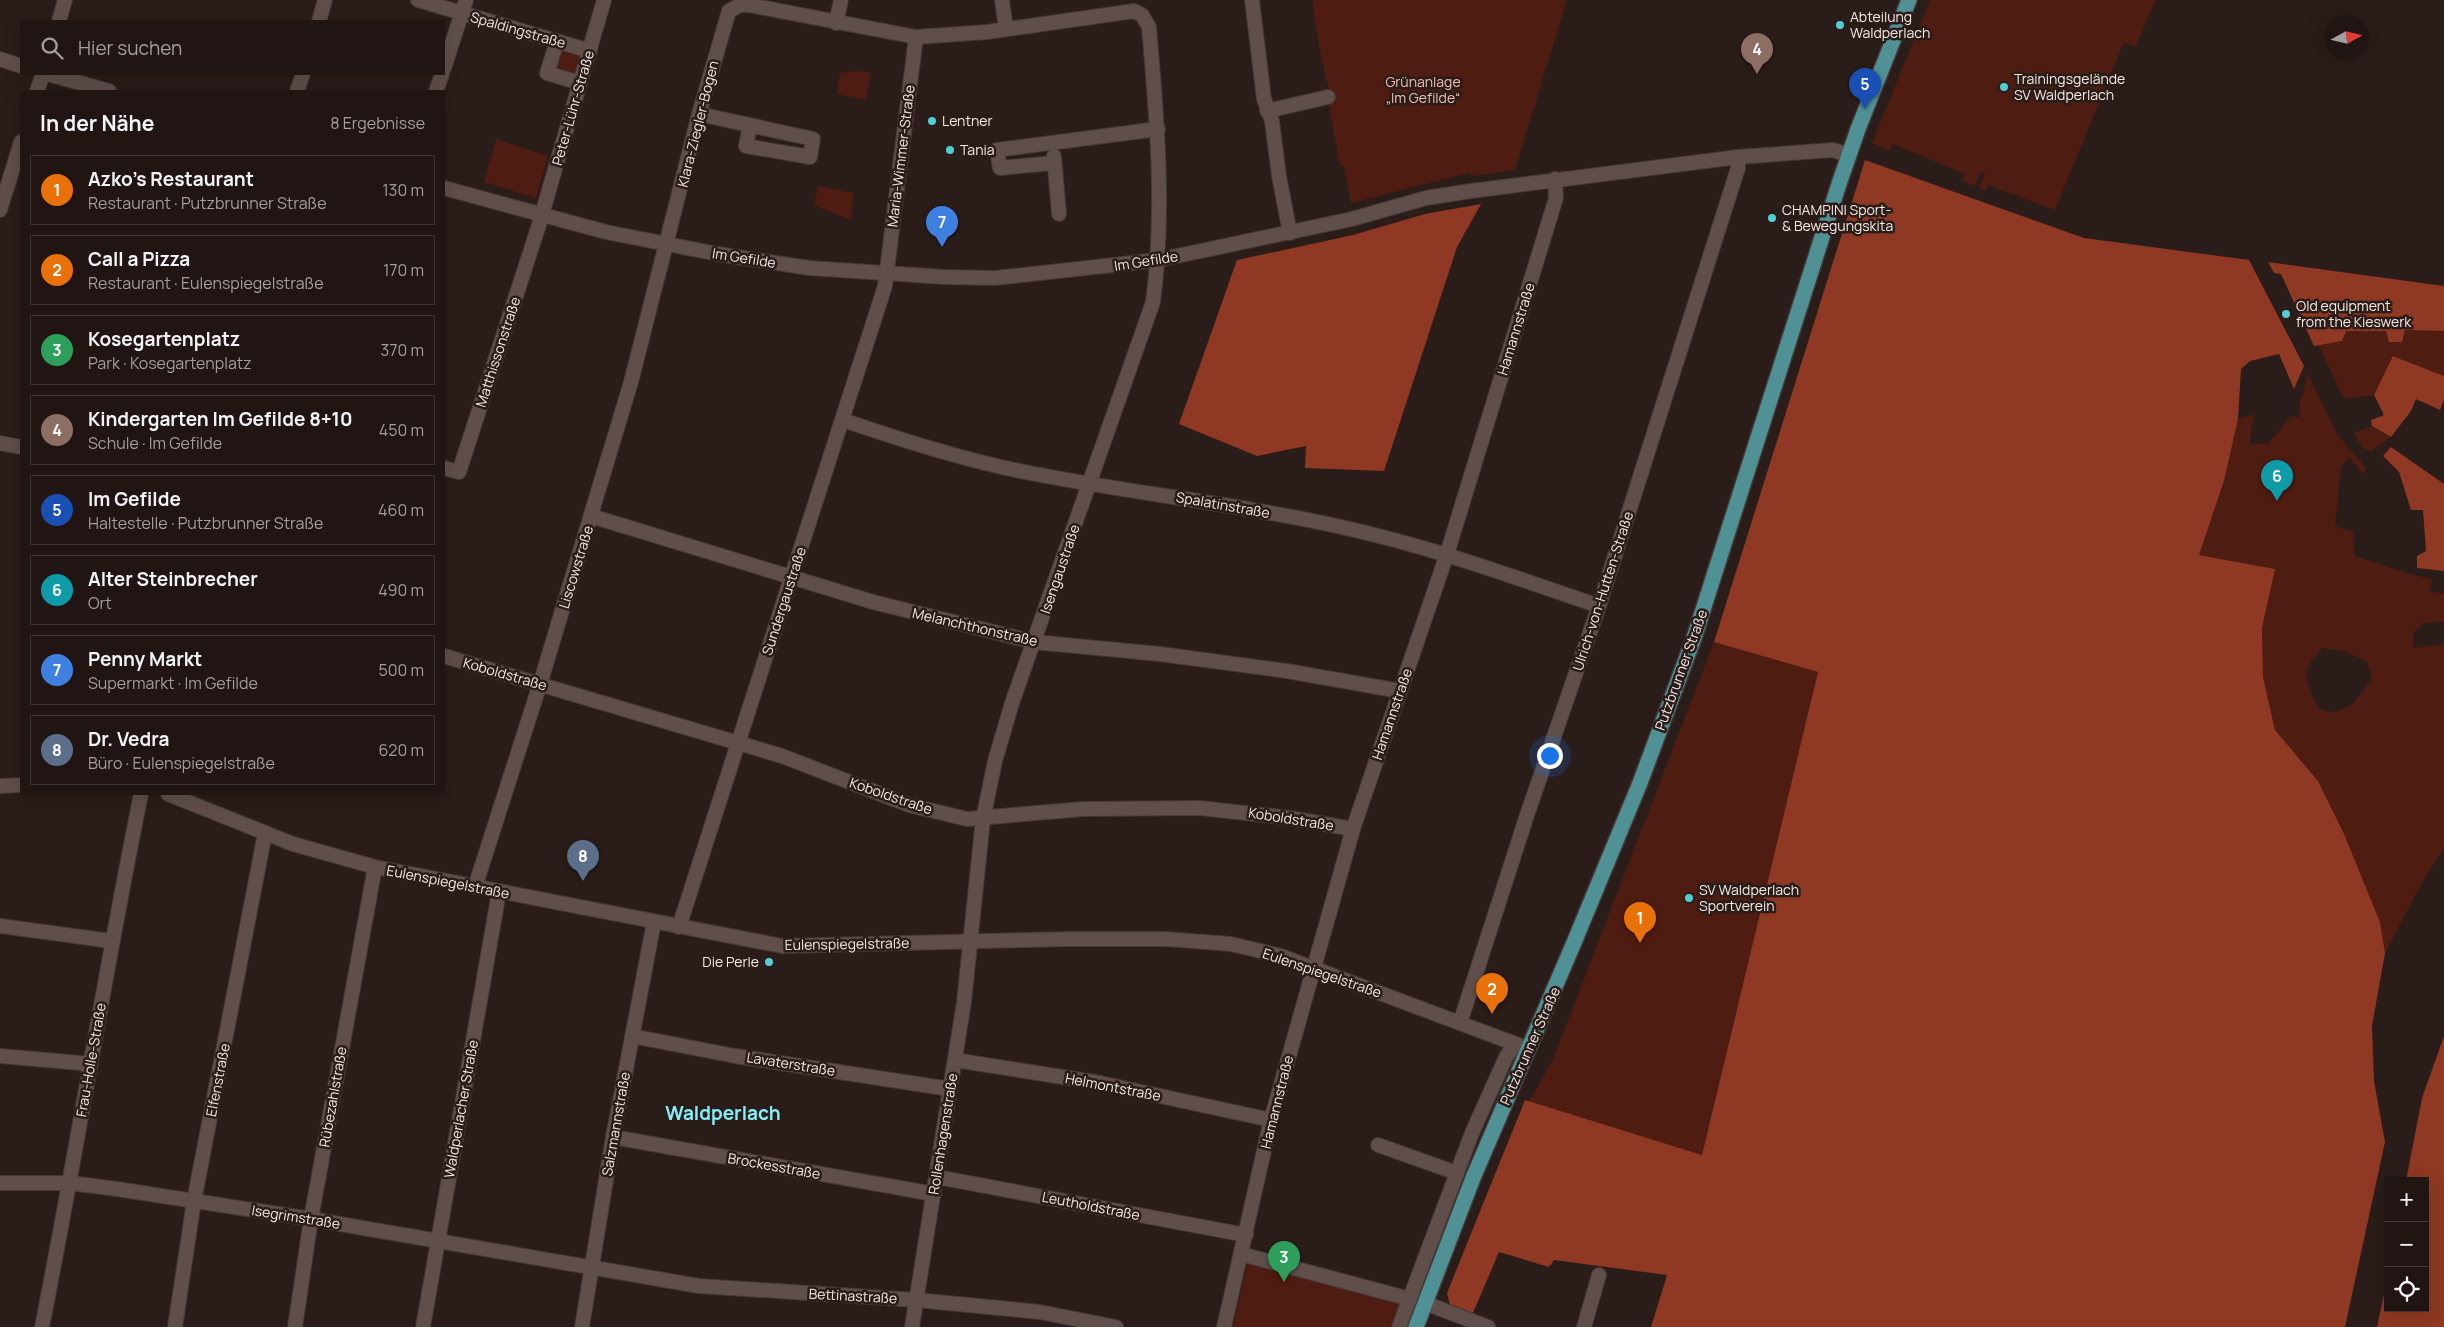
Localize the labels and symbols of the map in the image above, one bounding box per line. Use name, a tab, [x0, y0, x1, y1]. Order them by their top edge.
street label: Spaldingstraße	[468, 7, 568, 52]
place label: Abteilung Waldperlach	[1850, 7, 1930, 42]
north arrow	[2324, 15, 2369, 60]
marker: Abteilung Waldperlach	[1834, 19, 1846, 31]
pin: 4	[1741, 33, 1773, 74]
street label: Peter-Lühr-Straße	[547, 48, 598, 168]
street label: Klara-Ziegler-Bogen	[673, 59, 722, 189]
pin: 5	[1849, 68, 1881, 109]
place label: Trainingsgelände SV Waldperlach	[2014, 69, 2125, 104]
park label: Grünanlage „Im Gefilde“	[1385, 72, 1461, 107]
marker: Trainingsgelände SV Waldperlach	[1998, 81, 2010, 93]
street label: Maria-Wimmer-Straße	[882, 84, 919, 228]
place label: Lentner	[942, 111, 993, 130]
marker: Lentner	[926, 115, 938, 127]
place label: Tania	[960, 140, 995, 159]
marker: Tania	[944, 144, 956, 156]
place label: CHAMPINI Sport- & Bewegungskita	[1782, 200, 1893, 235]
pin: 7	[926, 206, 958, 247]
marker: CHAMPINI Sport- & Bewegungskita	[1766, 212, 1778, 224]
street label: Im Gefilde	[711, 243, 777, 272]
street label: Im Gefilde	[1113, 246, 1179, 275]
street label: Hamannstraße	[1492, 280, 1539, 377]
street label: Matthissonstraße	[471, 294, 524, 409]
place label: Old equipment from the Kieswerk	[2296, 296, 2412, 331]
marker: Old equipment from the Kieswerk	[2280, 308, 2292, 320]
pin: 6	[2261, 460, 2293, 501]
street label: Spalatinstraße	[1175, 487, 1272, 522]
street label: Ulrich-von-Hutten-Straße	[1568, 509, 1637, 673]
street label: Isengaustraße	[1035, 522, 1084, 616]
street label: Liscowstraße	[554, 523, 597, 611]
street label: Sundergaustraße	[757, 544, 810, 657]
street label: Melanchthonstraße	[911, 603, 1040, 650]
street label: Putzbrunner Straße	[1650, 607, 1711, 733]
street label: Koboldstraße	[461, 653, 549, 695]
street label: Hamannstraße	[1367, 665, 1416, 762]
your location	[1537, 743, 1563, 769]
street label: Koboldstraße	[847, 773, 935, 819]
street label: Koboldstraße	[1247, 802, 1335, 835]
pin: 8	[567, 840, 599, 881]
street label: Eulenspiegelstraße	[385, 860, 511, 903]
place label: SV Waldperlach Sportverein	[1699, 880, 1799, 915]
marker: SV Waldperlach Sportverein	[1683, 892, 1695, 904]
pin: 1	[1624, 902, 1656, 943]
street label: Eulenspiegelstraße	[784, 933, 910, 954]
street label: Eulenspiegelstraße	[1260, 943, 1384, 1002]
place label: Die Perle	[702, 952, 759, 971]
marker: Die Perle	[763, 956, 775, 968]
pin: 2	[1476, 973, 1508, 1014]
street label: Putzbrunner Straße	[1495, 984, 1564, 1108]
street label: Frau-Holle-Straße	[71, 1001, 110, 1118]
street label: Waldperlacher Straße	[439, 1038, 482, 1179]
street label: Elfenstraße	[201, 1042, 234, 1118]
street label: Rübezahlstraße	[314, 1045, 351, 1149]
street label: Lavaterstraße	[745, 1047, 837, 1080]
street label: Hamannstraße	[1256, 1053, 1297, 1151]
street label: Helmontstraße	[1064, 1068, 1163, 1105]
street label: Salzmannstraße	[597, 1070, 634, 1177]
street label: Rollenhagenstraße	[924, 1072, 961, 1196]
district label: Waldperlach	[665, 1100, 781, 1126]
street label: Brockesstraße	[726, 1148, 822, 1183]
street label: Leutholdstraße	[1040, 1187, 1142, 1224]
street label: Isegrimstraße	[250, 1200, 342, 1233]
pin: 3	[1268, 1241, 1300, 1282]
street label: Bettinastraße	[808, 1284, 898, 1307]

